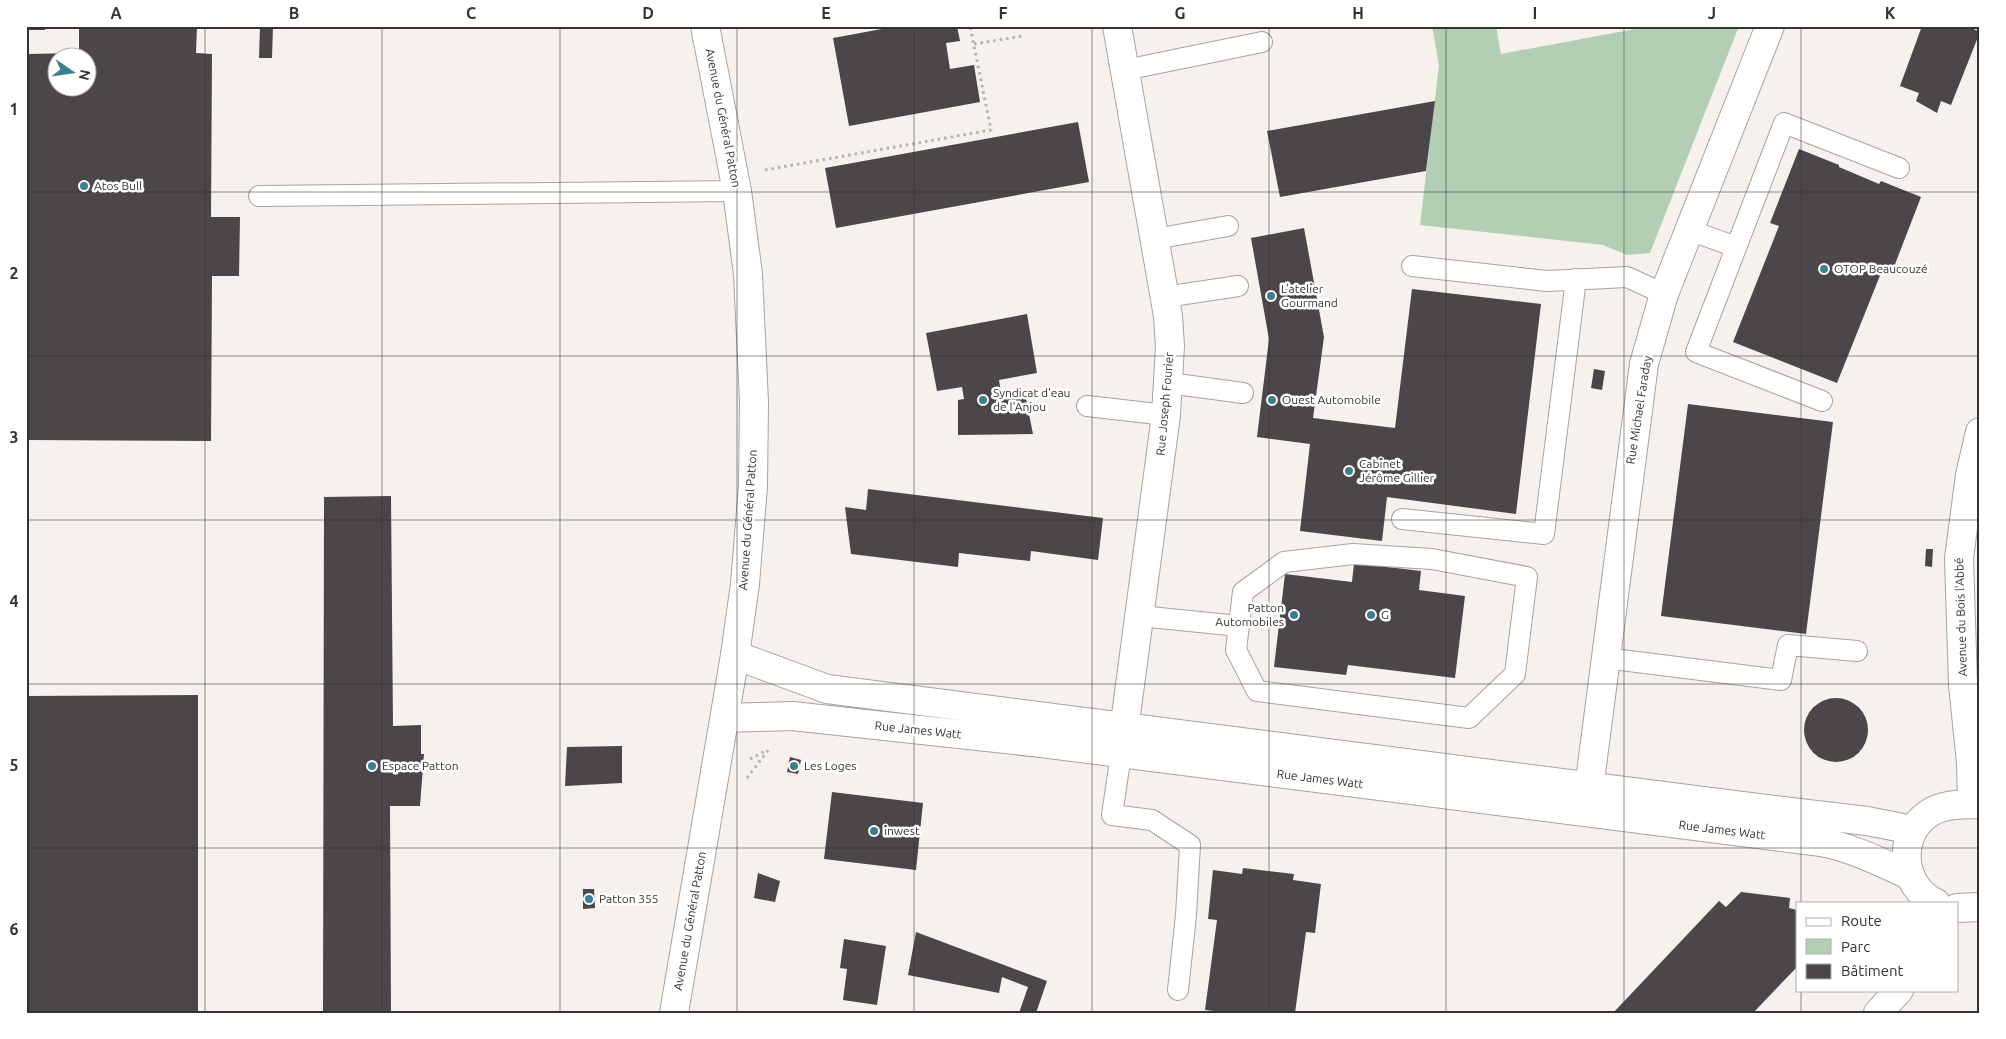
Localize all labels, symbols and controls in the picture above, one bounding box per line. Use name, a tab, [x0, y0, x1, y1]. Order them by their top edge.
text: A	[110, 4, 122, 22]
text: B	[289, 4, 299, 22]
text: C	[466, 4, 476, 22]
text: D	[642, 4, 654, 22]
text: E	[821, 4, 831, 22]
text: F	[999, 4, 1008, 22]
text: G	[1174, 4, 1186, 22]
text: H	[1352, 4, 1364, 22]
text: I	[1533, 4, 1537, 22]
text: J	[1708, 4, 1716, 22]
text: K	[1885, 4, 1896, 22]
street label: Avenue du Général Patton	[704, 47, 743, 188]
north arrow	[48, 48, 98, 98]
text: N	[76, 68, 94, 82]
text: 1	[9, 100, 19, 118]
place label: Atos Bull	[94, 179, 142, 192]
marker: Atos Bull	[78, 180, 90, 192]
place label: OTOP Beaucouzé	[1834, 262, 1928, 275]
marker: OTOP Beaucouzé	[1818, 263, 1830, 275]
text: 2	[9, 264, 19, 282]
place label: L’atelier Gourmand	[1281, 282, 1338, 309]
marker: L’atelier Gourmand	[1265, 290, 1277, 302]
street label: Rue Joseph Fourier	[1153, 351, 1176, 456]
street label: Rue Michael Faraday	[1623, 354, 1654, 465]
place label: Syndicat d'eau de l'Anjou	[993, 386, 1070, 413]
place label: Ouest Automobile	[1282, 393, 1381, 406]
marker: Syndicat d'eau de l'Anjou	[977, 394, 989, 406]
marker: Ouest Automobile	[1266, 394, 1278, 406]
text: 3	[9, 428, 19, 446]
street label: Avenue du Général Patton	[736, 449, 759, 591]
place label: Cabinet Jérôme Gillier	[1359, 457, 1435, 484]
marker: Cabinet Jérôme Gillier	[1343, 465, 1355, 477]
street label: Avenue du Bois l'Abbé	[1952, 557, 1969, 677]
text: 4	[9, 592, 19, 610]
place label: Patton Automobiles	[1215, 601, 1284, 628]
place label: G	[1381, 608, 1389, 621]
marker: Patton Automobiles	[1288, 609, 1300, 621]
marker: G	[1365, 609, 1377, 621]
street label: Rue James Watt	[874, 718, 962, 741]
text: 5	[9, 756, 19, 774]
place label: Espace Patton	[382, 759, 459, 772]
place label: Les Loges	[804, 759, 857, 772]
marker: Espace Patton	[366, 760, 378, 772]
marker: Les Loges	[788, 760, 800, 772]
street label: Rue James Watt	[1276, 767, 1364, 790]
street label: Rue James Watt	[1678, 818, 1766, 841]
place label: inwest	[884, 824, 920, 837]
marker: inwest	[868, 825, 880, 837]
street label: Avenue du Général Patton	[671, 850, 708, 991]
place label: Patton 355	[599, 892, 659, 905]
marker: Patton 355	[583, 893, 595, 905]
legend	[1796, 902, 1958, 992]
text: Route	[1841, 912, 1882, 929]
text: 6	[9, 920, 19, 938]
text: Parc	[1841, 938, 1870, 955]
text: Bâtiment	[1841, 962, 1904, 979]

